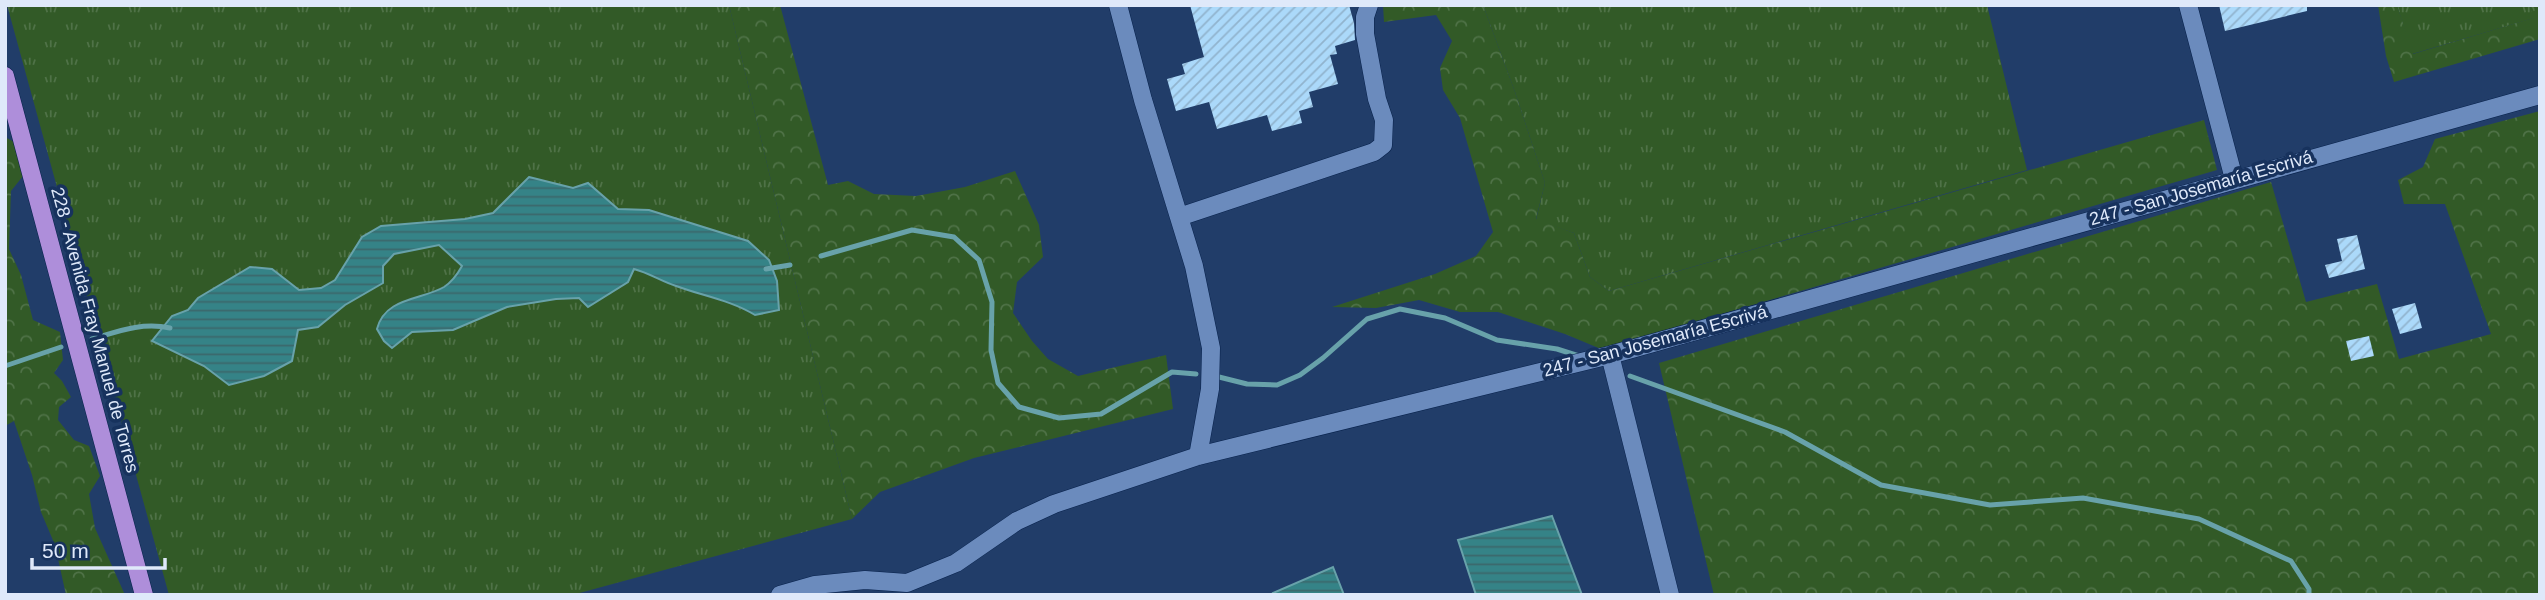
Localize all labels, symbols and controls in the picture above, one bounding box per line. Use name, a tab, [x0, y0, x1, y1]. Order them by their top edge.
street label: 247 - San Josemaría Escrivá	[2087, 146, 2316, 229]
street label: 228 - Avenida Fray Manuel de Torres	[47, 185, 143, 475]
street label: 247 - San Josemaría Escrivá	[1541, 301, 1770, 381]
scale bar	[32, 526, 164, 570]
text: 50 m	[42, 539, 89, 562]

